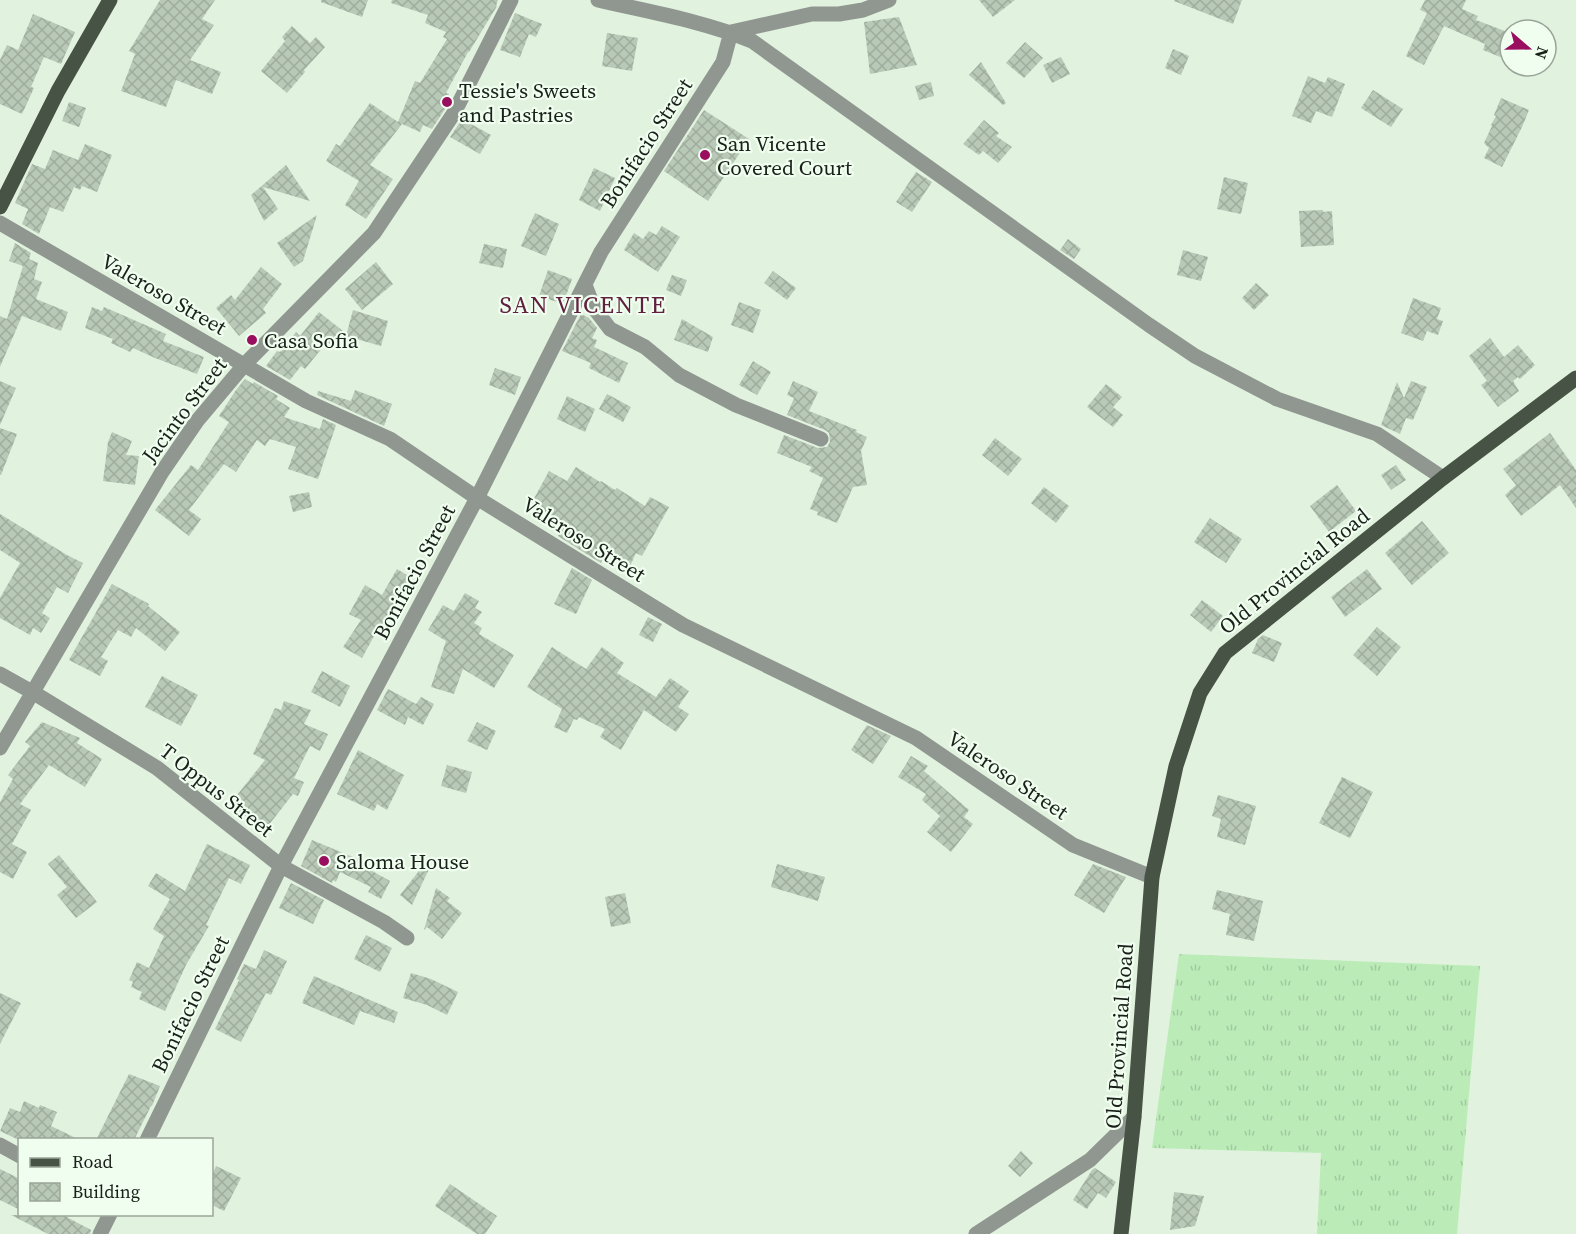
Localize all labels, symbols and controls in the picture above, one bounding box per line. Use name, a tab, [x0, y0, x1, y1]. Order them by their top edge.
north arrow	[1498, 18, 1558, 78]
text: N	[1530, 44, 1554, 63]
street label: Bonifacio Street	[593, 72, 699, 213]
place label: Tessie's Sweets and Pastries	[459, 76, 596, 129]
marker: Tessie's Sweets and Pastries	[440, 95, 454, 109]
place label: San Vicente Covered Court	[717, 129, 852, 182]
marker: San Vicente Covered Court	[698, 148, 712, 162]
street label: Valeroso Street	[96, 246, 232, 342]
district label: SAN VICENTE	[499, 288, 667, 321]
place label: Casa Sofia	[264, 326, 359, 355]
marker: Casa Sofia	[245, 333, 259, 347]
street label: Jacinto Street	[134, 351, 233, 469]
street label: Valeroso Street	[517, 490, 651, 589]
street label: Bonifacio Street	[366, 499, 462, 645]
street label: Old Provincial Road	[1213, 501, 1375, 641]
street label: Valeroso Street	[942, 724, 1074, 826]
street label: T Oppus Street	[154, 737, 280, 844]
place label: Saloma House	[336, 847, 469, 876]
marker: Saloma House	[317, 854, 331, 868]
street label: Bonifacio Street	[144, 931, 236, 1077]
street label: Old Provincial Road	[1098, 942, 1140, 1130]
legend	[18, 1138, 213, 1216]
text: Road	[72, 1149, 113, 1174]
text: Building	[72, 1179, 140, 1204]

